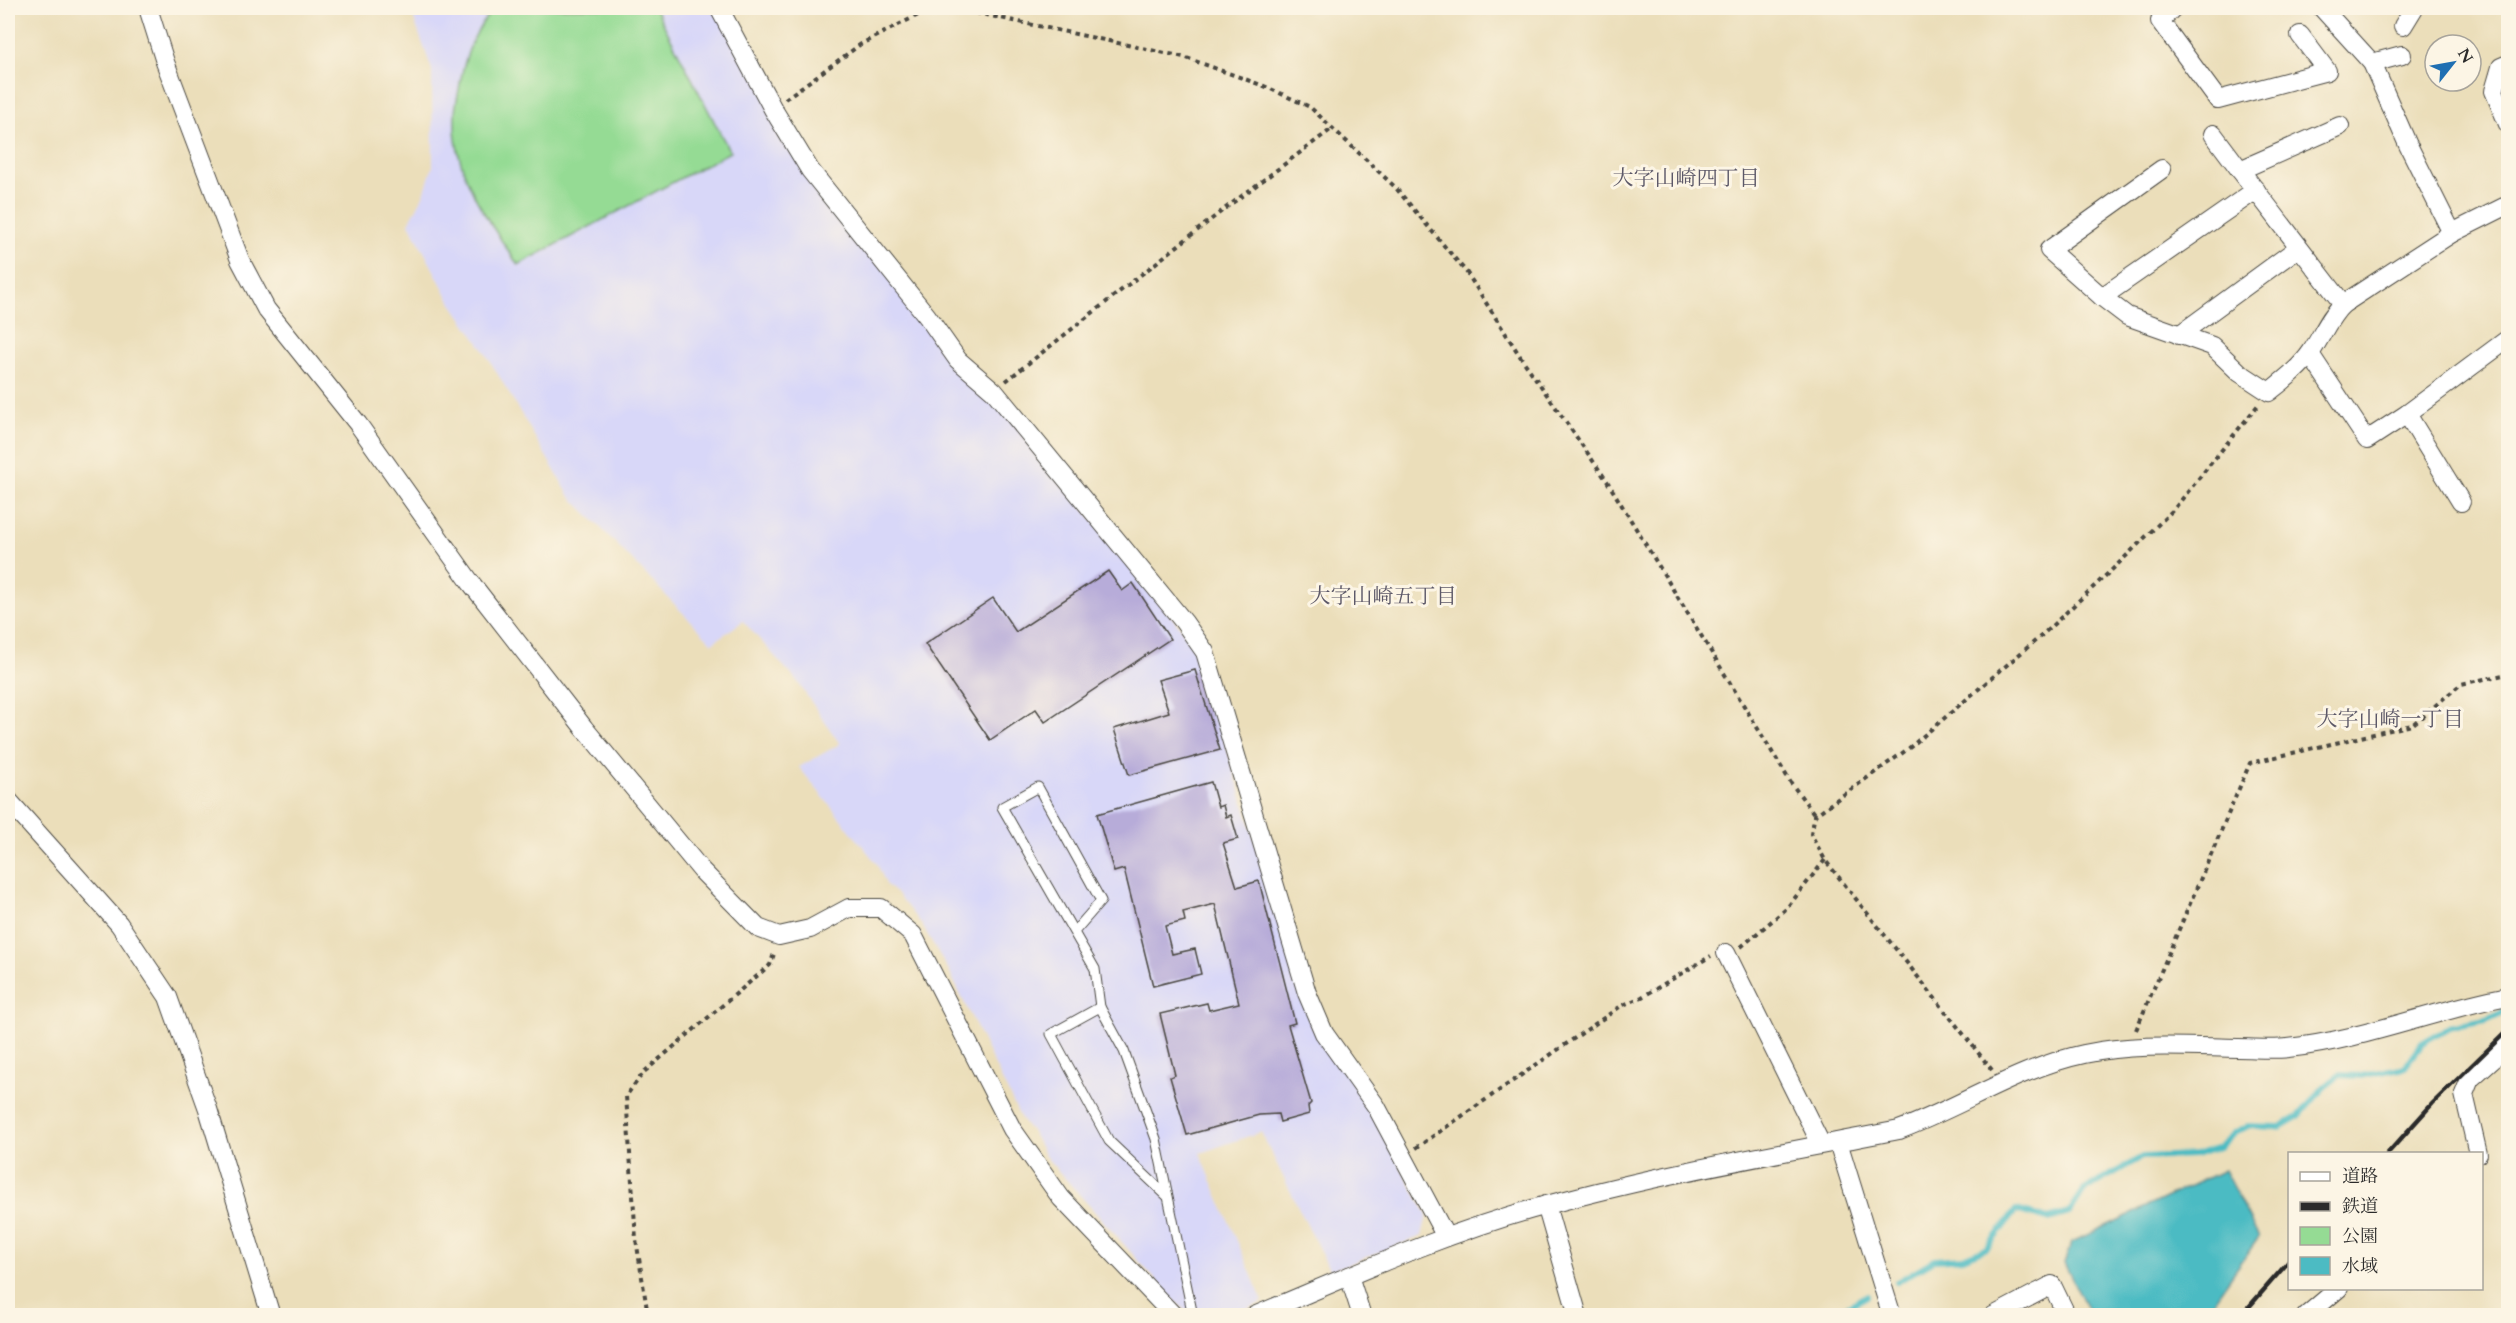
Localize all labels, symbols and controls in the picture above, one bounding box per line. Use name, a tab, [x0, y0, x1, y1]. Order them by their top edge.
north arrow	[2423, 33, 2483, 93]
text: N	[2452, 44, 2478, 68]
district label: 大字山崎四丁目	[1613, 164, 1760, 193]
district label: 大字山崎五丁目	[1310, 582, 1457, 611]
district label: 大字山崎一丁目	[2317, 705, 2464, 734]
legend	[2288, 1152, 2483, 1290]
text: 道路	[2342, 1164, 2378, 1189]
text: 鉄道	[2342, 1194, 2378, 1219]
text: 公園	[2342, 1224, 2378, 1249]
text: 水域	[2342, 1254, 2378, 1279]

